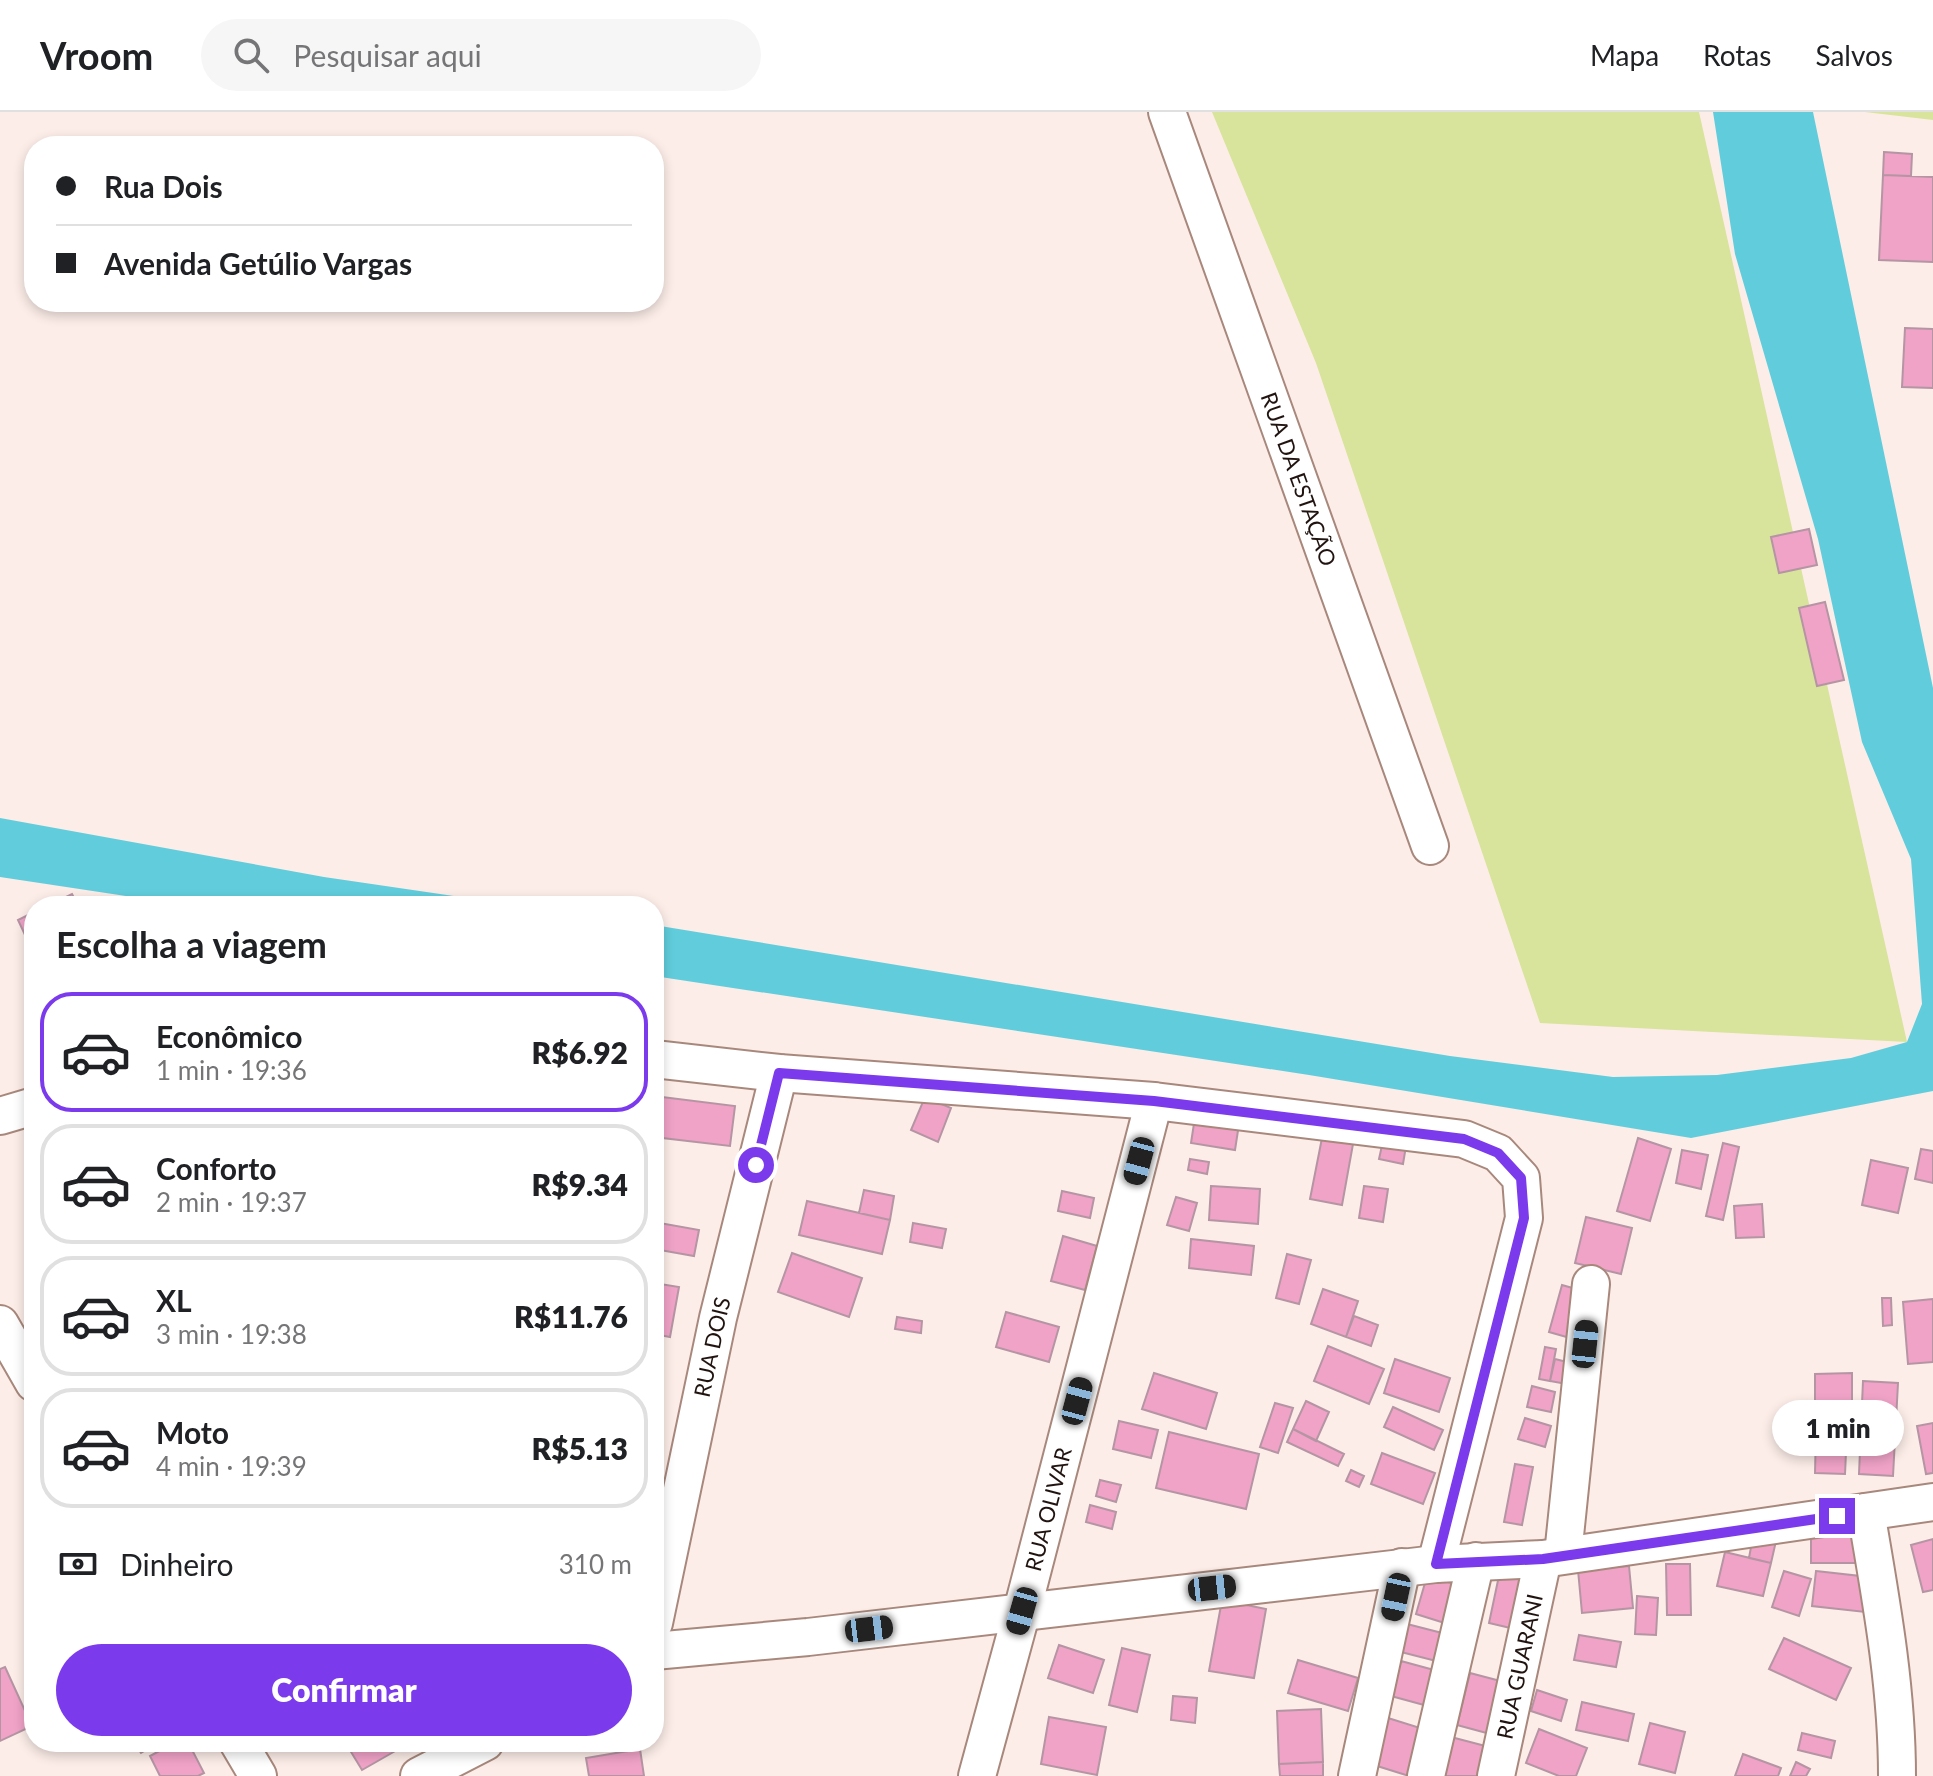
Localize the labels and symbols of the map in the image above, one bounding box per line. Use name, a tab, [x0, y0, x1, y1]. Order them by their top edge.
street label: RUA DA ESTAÇÃO	[1255, 388, 1343, 570]
car	[1121, 1135, 1157, 1187]
route start	[738, 1147, 774, 1183]
street label: RUA DOIS	[688, 1294, 736, 1400]
car	[1571, 1319, 1599, 1369]
car	[1059, 1375, 1095, 1427]
callout: 1 min	[1771, 1400, 1903, 1456]
street label: RUA OLIVAR	[1019, 1444, 1077, 1574]
route end	[1819, 1498, 1855, 1534]
car	[1379, 1571, 1413, 1623]
car	[1187, 1574, 1237, 1602]
car	[1004, 1585, 1040, 1637]
street label: RUA GUARANI	[1490, 1591, 1548, 1742]
car	[844, 1614, 894, 1644]

